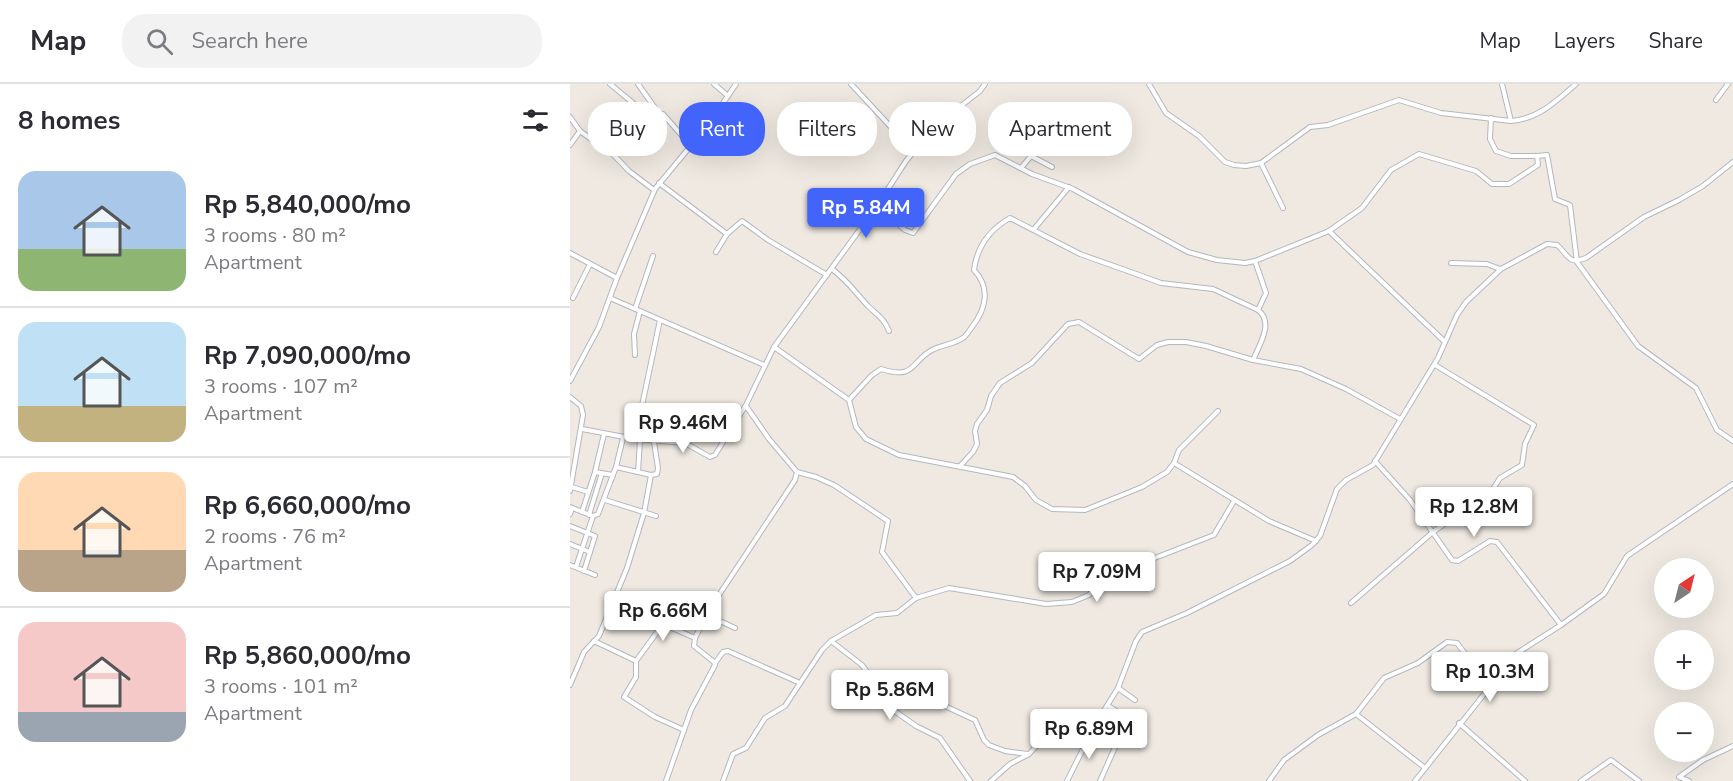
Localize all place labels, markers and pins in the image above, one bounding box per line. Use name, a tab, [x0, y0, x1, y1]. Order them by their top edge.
pin: Rp 5.84M	[804, 188, 928, 239]
pin: Rp 9.46M	[621, 403, 745, 454]
pin: Rp 12.8M	[1412, 487, 1536, 538]
pin: Rp 7.09M	[1035, 552, 1159, 603]
pin: Rp 6.66M	[601, 591, 725, 642]
pin: Rp 10.3M	[1428, 652, 1552, 703]
pin: Rp 5.86M	[828, 670, 952, 721]
pin: Rp 6.89M	[1027, 709, 1151, 760]

